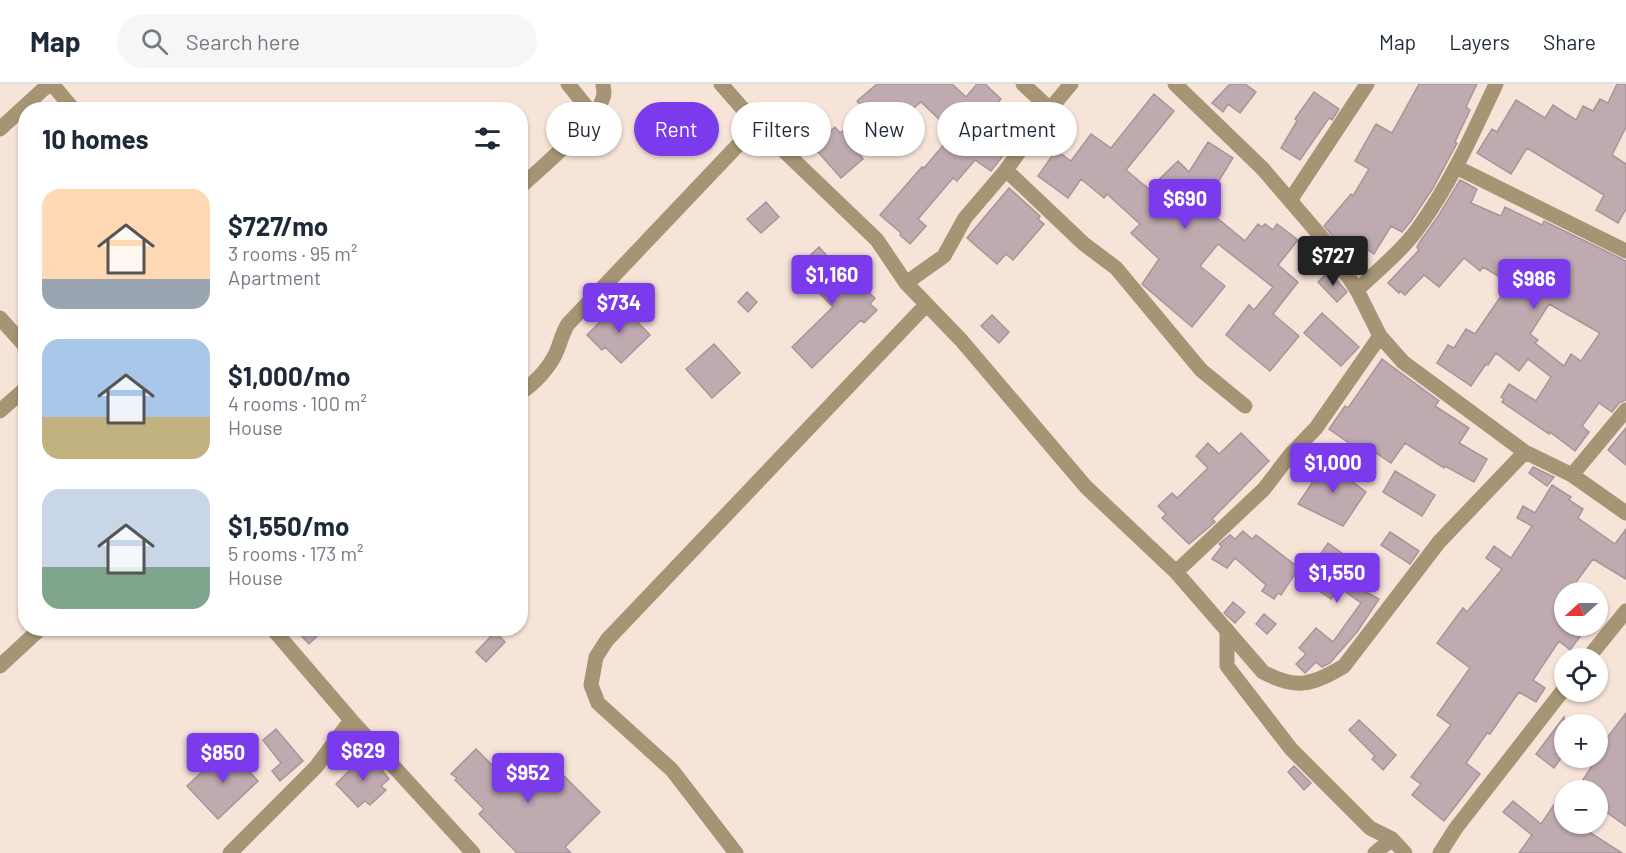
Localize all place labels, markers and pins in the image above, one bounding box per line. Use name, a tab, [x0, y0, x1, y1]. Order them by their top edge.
pin: $690	[1149, 179, 1221, 230]
pin: $727	[1297, 236, 1369, 287]
pin: $1,160	[783, 255, 881, 306]
pin: $986	[1498, 259, 1570, 310]
pin: $734	[583, 283, 655, 334]
pin: $1,000	[1284, 443, 1382, 494]
pin: $1,550	[1288, 553, 1386, 604]
pin: $629	[327, 731, 399, 782]
pin: $850	[187, 733, 259, 784]
pin: $952	[492, 753, 564, 804]

